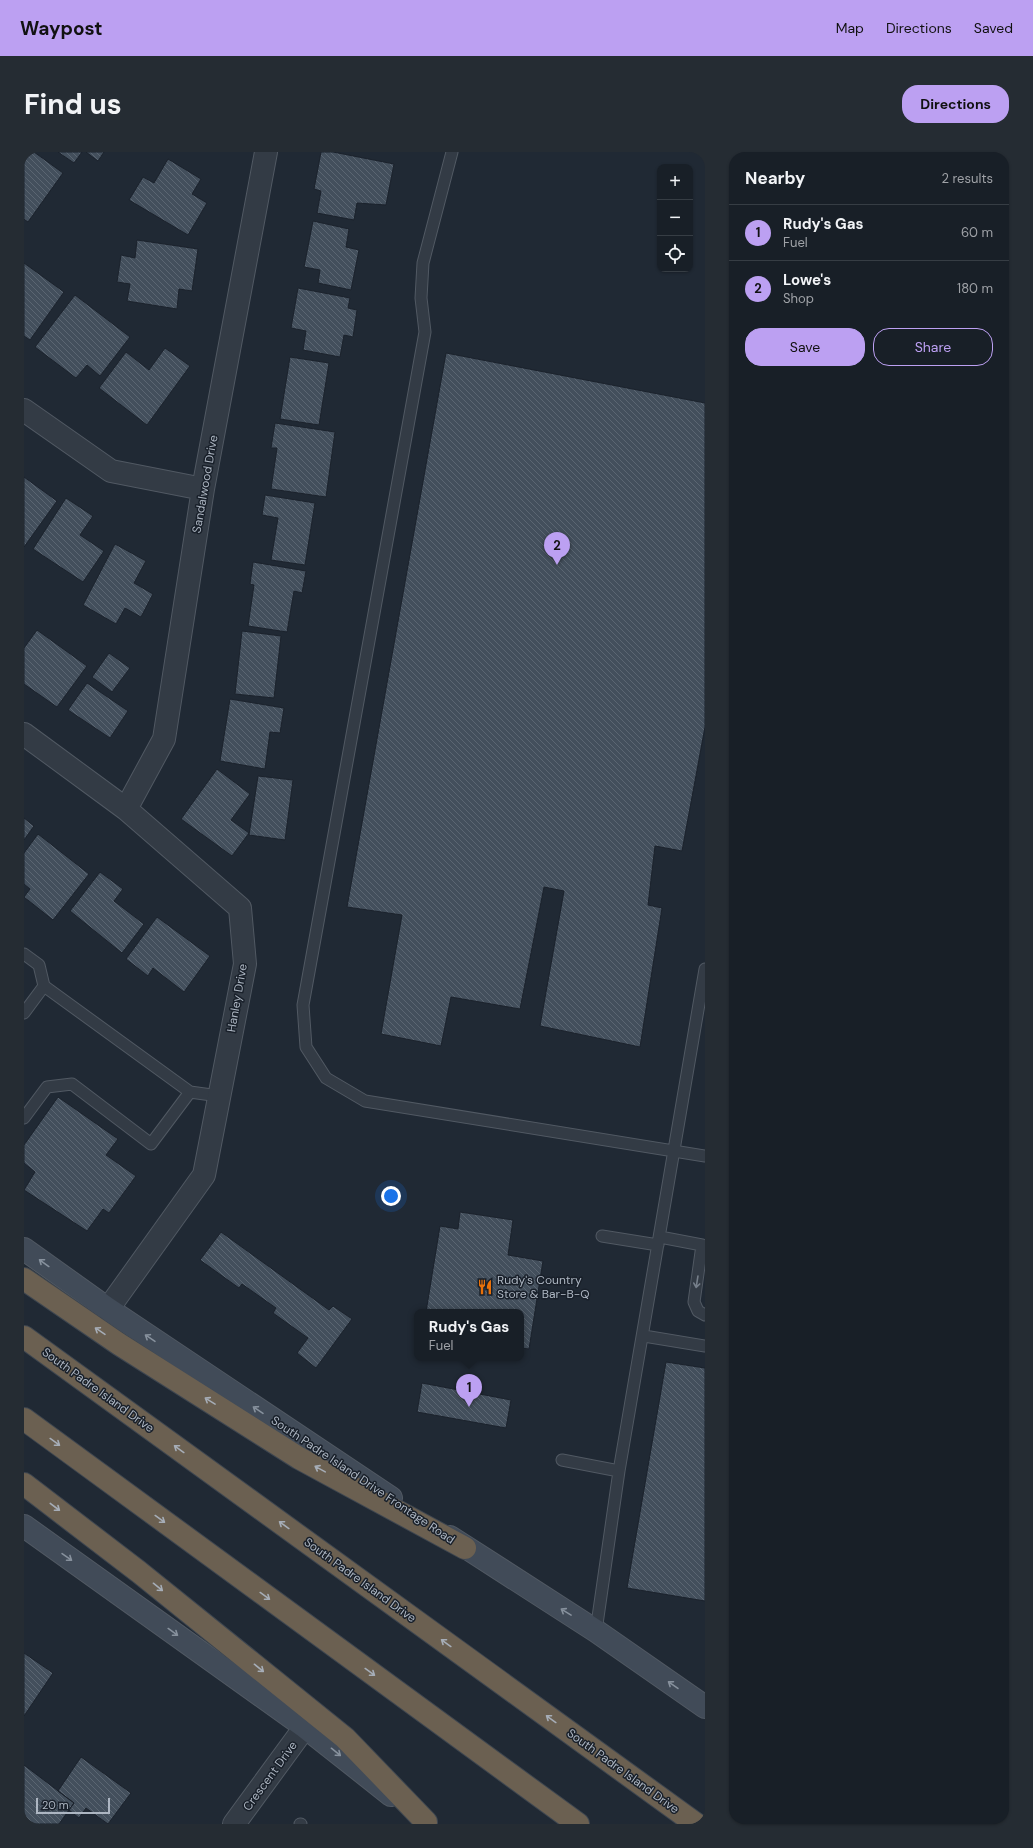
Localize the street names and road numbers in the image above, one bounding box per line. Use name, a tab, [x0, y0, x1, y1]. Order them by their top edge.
street label: Sandalwood Drive	[188, 433, 222, 534]
street label: Hanley Drive	[223, 962, 251, 1033]
street label: South Padre Island Drive	[39, 1344, 157, 1436]
street label: South Padre Island Drive Frontage Road	[268, 1412, 458, 1548]
street label: South Padre Island Drive	[301, 1534, 419, 1626]
street label: South Padre Island Drive	[564, 1725, 682, 1817]
street label: Crescent Drive	[239, 1738, 301, 1814]

